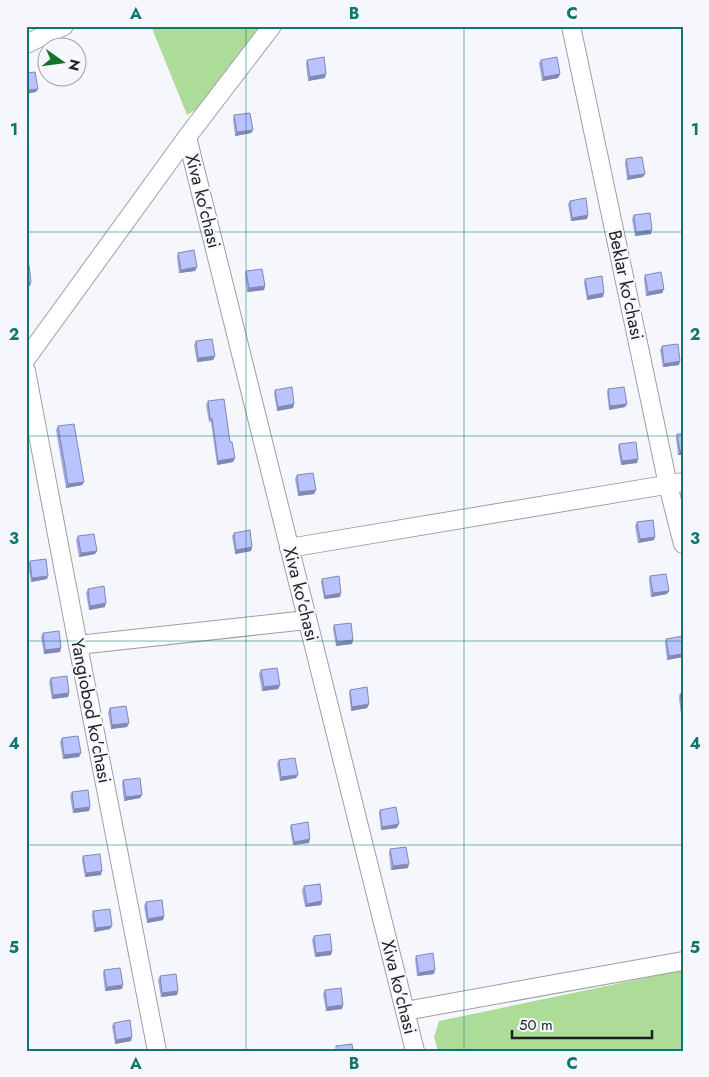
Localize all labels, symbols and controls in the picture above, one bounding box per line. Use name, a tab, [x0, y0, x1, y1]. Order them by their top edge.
text: A	[129, 2, 142, 25]
text: B	[349, 2, 359, 25]
text: C	[566, 2, 578, 25]
north arrow	[38, 38, 88, 88]
text: N	[64, 57, 86, 73]
text: 1	[10, 118, 18, 141]
text: 1	[691, 118, 699, 141]
street label: Xiva ko'chasi	[179, 151, 227, 251]
street label: Beklar ko'chasi	[602, 228, 650, 342]
text: 2	[9, 323, 19, 346]
text: 2	[690, 323, 700, 346]
text: 3	[9, 527, 19, 550]
text: 3	[690, 527, 700, 550]
street label: Xiva ko'chasi	[277, 544, 325, 644]
street label: Yangiobod ko'chasi	[64, 636, 118, 786]
text: 4	[8, 732, 20, 755]
text: 4	[689, 732, 701, 755]
text: 5	[9, 936, 19, 959]
text: 5	[690, 936, 700, 959]
street label: Xiva ko'chasi	[375, 937, 423, 1037]
scale bar	[512, 1007, 652, 1039]
text: 50 m	[519, 1014, 553, 1036]
text: A	[129, 1052, 142, 1075]
text: B	[349, 1052, 359, 1075]
text: C	[566, 1052, 578, 1075]

